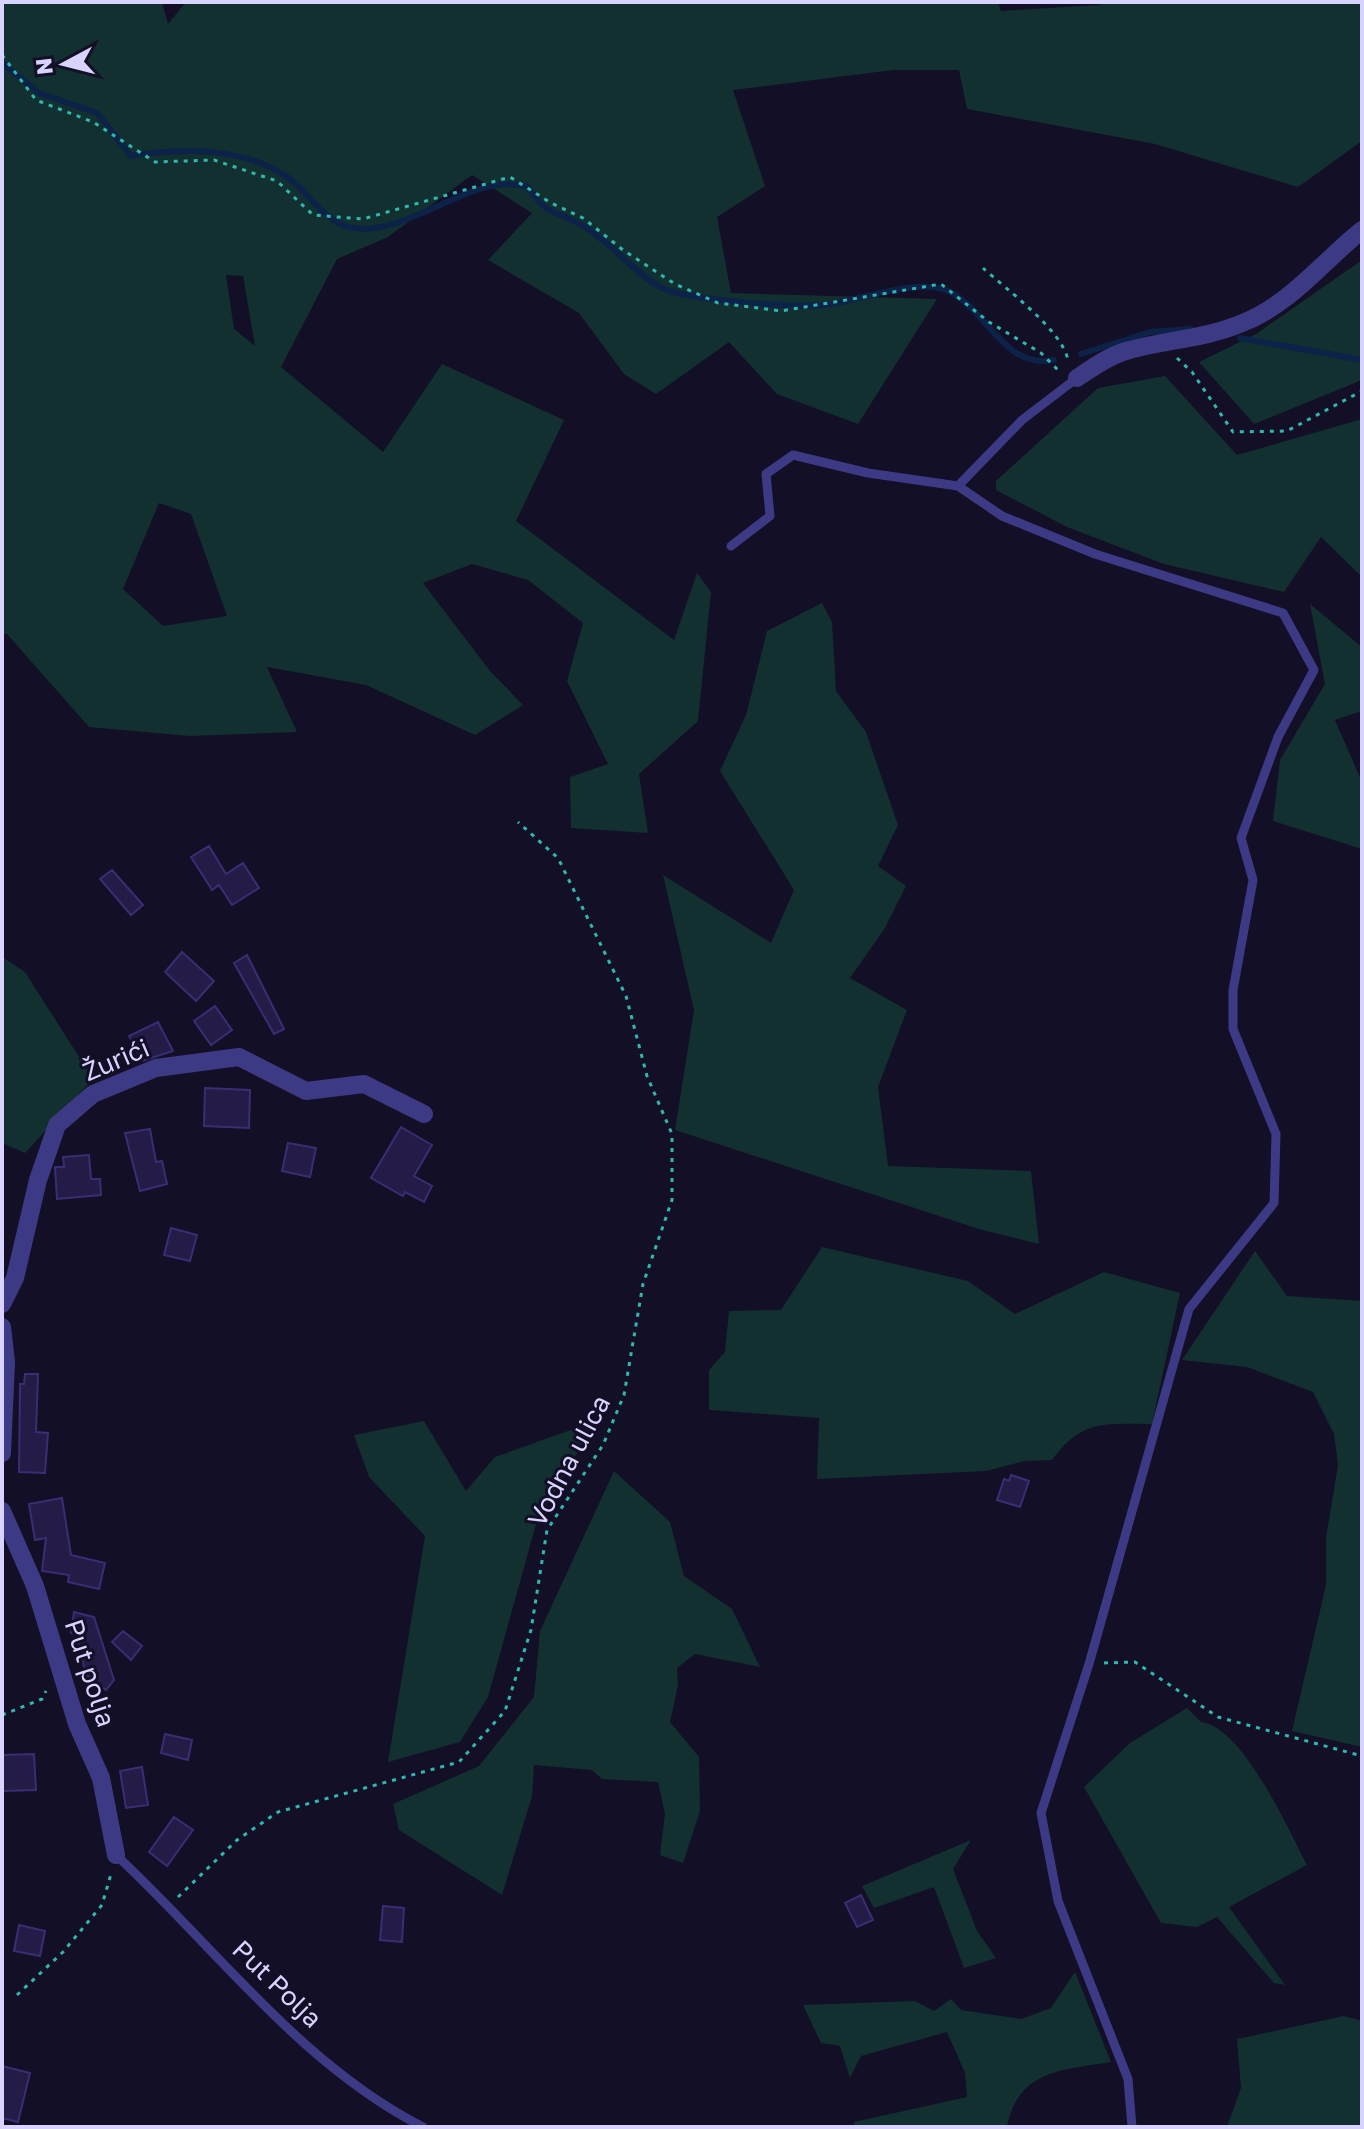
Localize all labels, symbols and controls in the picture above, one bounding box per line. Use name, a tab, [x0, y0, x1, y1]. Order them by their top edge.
north arrow	[24, 24, 104, 104]
text: N	[29, 57, 58, 76]
street label: Žurići	[78, 1032, 154, 1087]
street label: Vodna ulica	[521, 1390, 616, 1532]
street label: Put polja	[59, 1615, 122, 1731]
street label: Put Polja	[226, 1934, 328, 2034]

